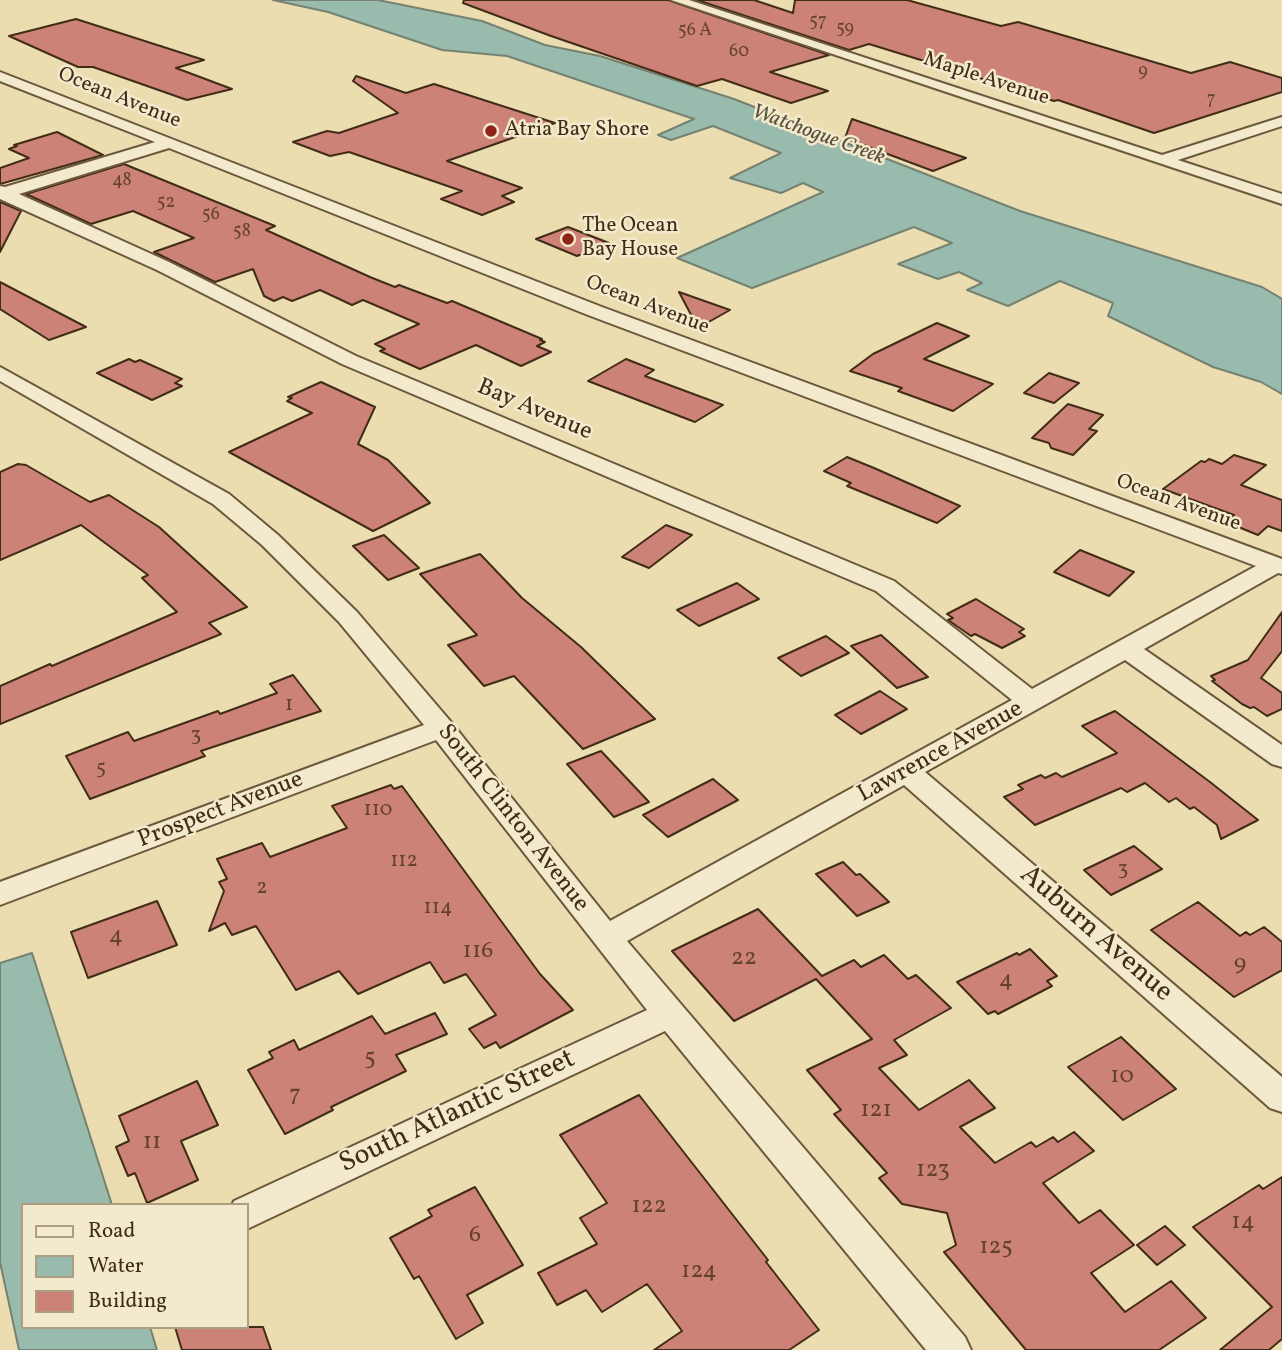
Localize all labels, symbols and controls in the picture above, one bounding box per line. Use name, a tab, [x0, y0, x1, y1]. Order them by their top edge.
house number: 57	[809, 12, 827, 34]
house number: 59	[836, 19, 854, 41]
house number: 56 A	[678, 21, 712, 43]
house number: 60	[729, 42, 749, 64]
street label: Maple Avenue	[920, 48, 1052, 112]
house number: 9	[1138, 62, 1148, 84]
street label: Ocean Avenue	[54, 63, 184, 135]
house number: 7	[1207, 90, 1215, 112]
water label: Watchogue Creek	[748, 100, 888, 172]
place label: Atria Bay Shore	[505, 118, 649, 144]
marker: Atria Bay Shore	[483, 123, 499, 139]
house number: 48	[112, 171, 132, 193]
house number: 52	[157, 193, 175, 215]
house number: 56	[202, 205, 220, 227]
place label: The Ocean Bay House	[582, 214, 678, 264]
house number: 58	[233, 222, 251, 244]
marker: The Ocean Bay House	[560, 231, 576, 247]
street label: Ocean Avenue	[582, 271, 712, 341]
street label: Bay Avenue	[472, 374, 596, 448]
street label: Ocean Avenue	[1112, 470, 1244, 538]
house number: 1	[285, 693, 293, 719]
street label: Lawrence Avenue	[853, 696, 1029, 810]
street label: South Clinton Avenue	[430, 719, 594, 919]
house number: 3	[191, 723, 201, 749]
house number: 5	[96, 756, 106, 782]
street label: Prospect Avenue	[134, 766, 308, 856]
house number: 110	[364, 798, 392, 824]
house number: 112	[390, 849, 418, 875]
house number: 3	[1118, 857, 1128, 883]
street label: Auburn Avenue	[1012, 859, 1178, 1011]
house number: 2	[256, 876, 268, 902]
house number: 114	[424, 896, 452, 922]
house number: 4	[109, 924, 123, 952]
house number: 116	[463, 939, 493, 967]
house number: 22	[731, 946, 757, 974]
house number: 9	[1234, 952, 1246, 980]
house number: 4	[999, 968, 1013, 996]
street label: South Atlantic Street	[335, 1044, 581, 1182]
house number: 5	[364, 1046, 376, 1074]
house number: 10	[1110, 1064, 1134, 1092]
house number: 7	[289, 1083, 301, 1111]
house number: 121	[860, 1098, 892, 1126]
house number: 11	[143, 1130, 161, 1158]
house number: 123	[916, 1158, 950, 1186]
house number: 122	[631, 1194, 667, 1222]
legend	[21, 1203, 248, 1329]
house number: 14	[1231, 1210, 1255, 1238]
text: Road	[88, 1217, 135, 1246]
house number: 6	[469, 1223, 481, 1251]
house number: 125	[979, 1235, 1013, 1263]
text: Water	[88, 1252, 144, 1281]
house number: 124	[681, 1259, 717, 1287]
text: Building	[88, 1287, 167, 1316]

